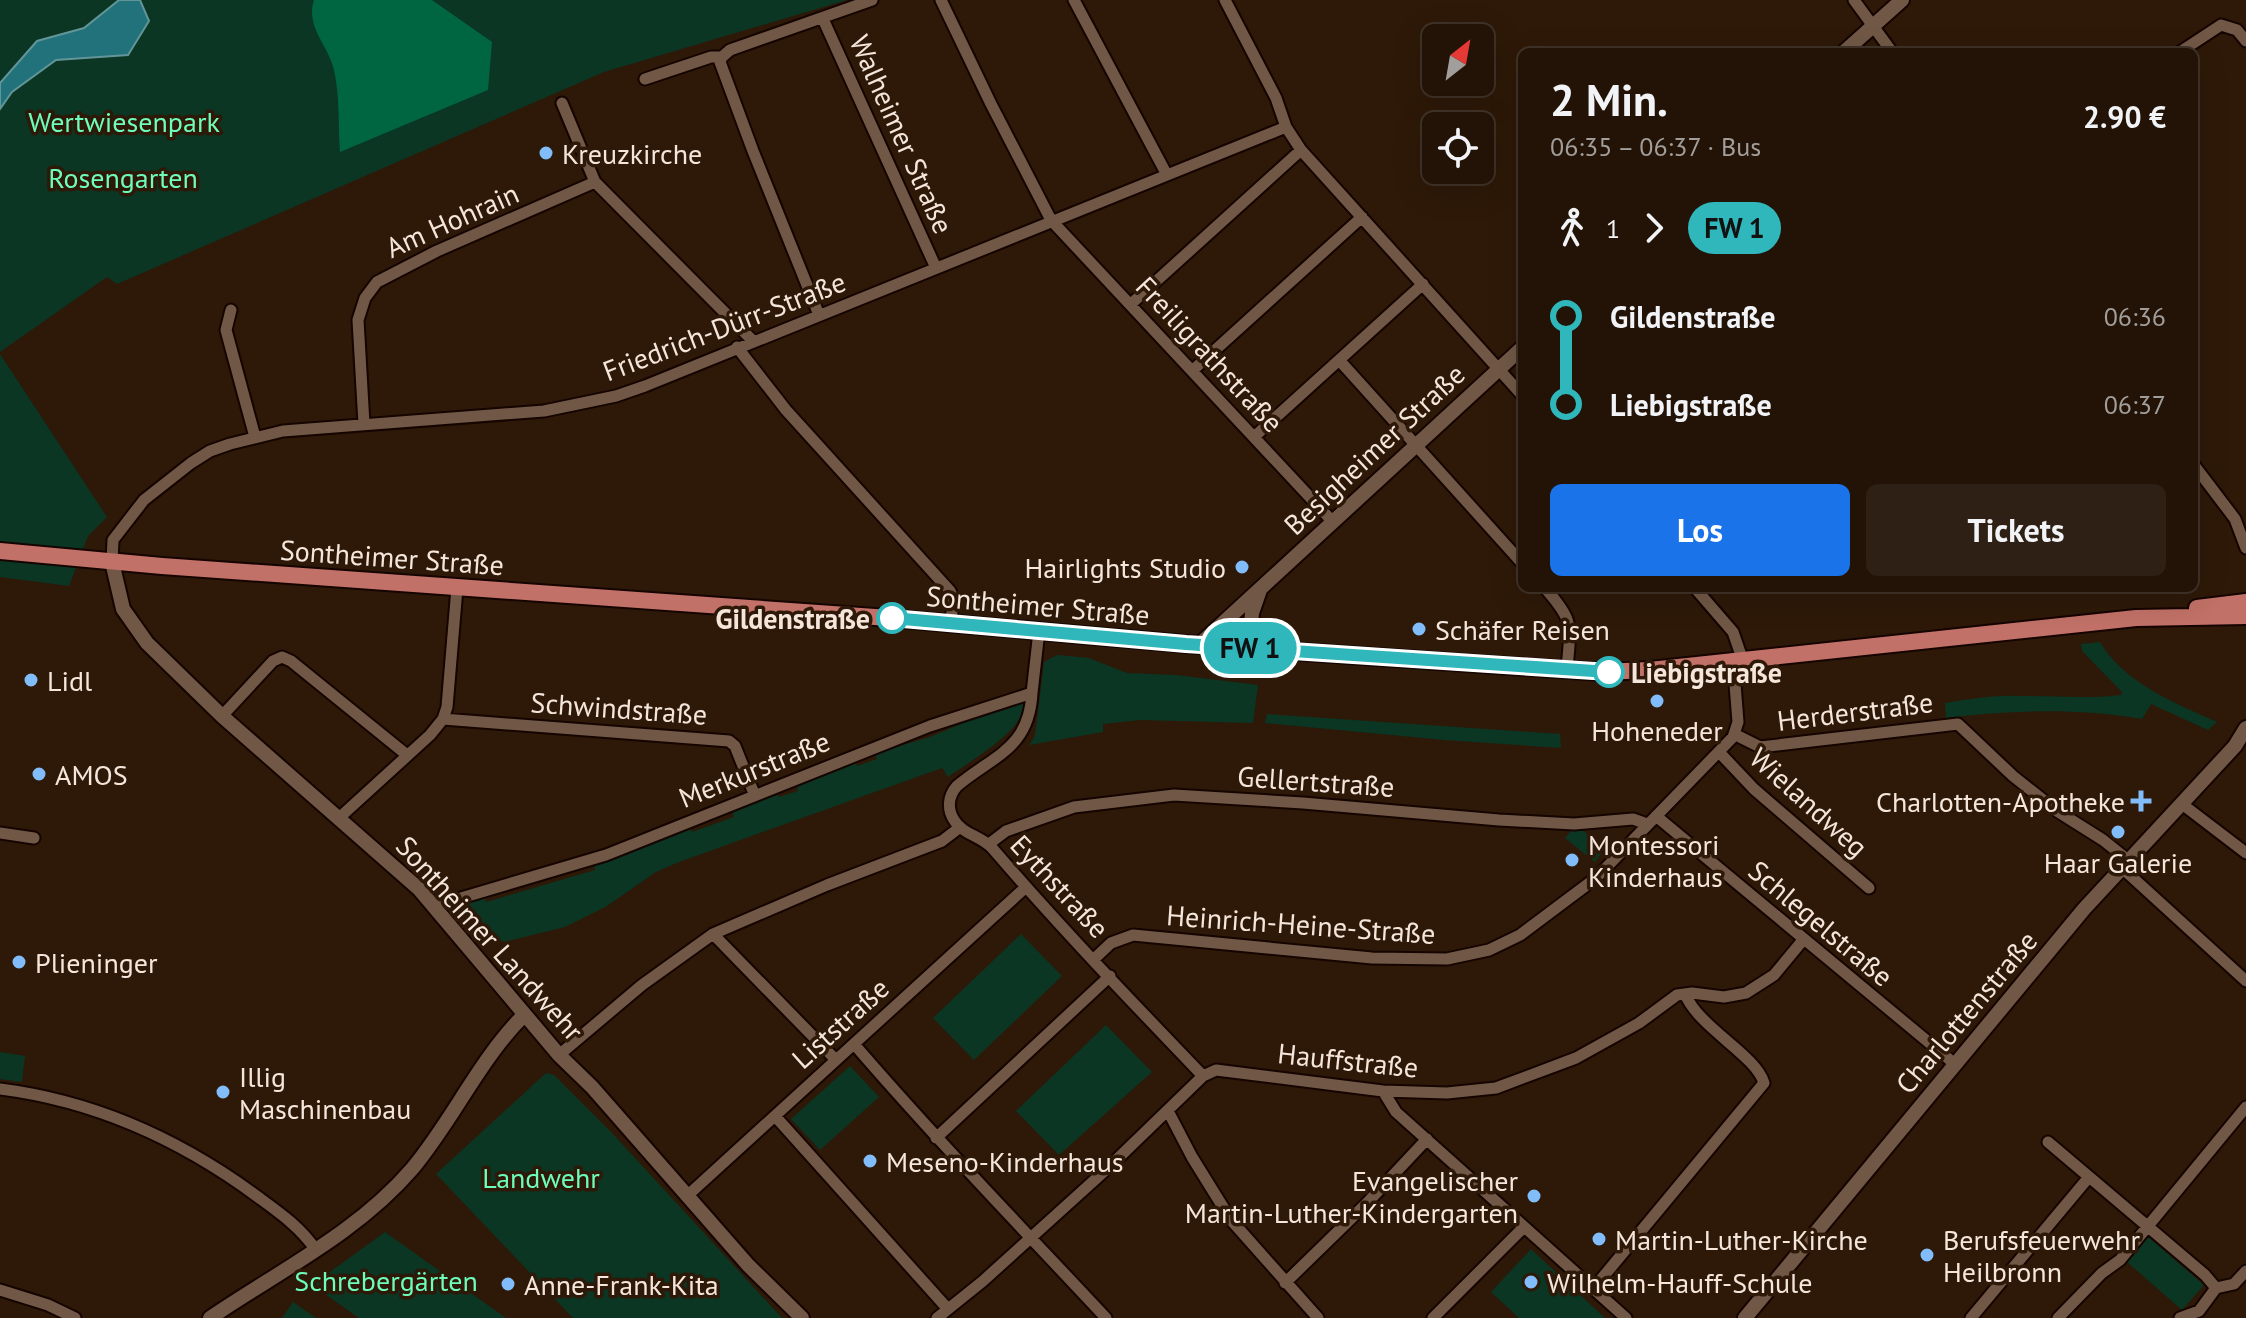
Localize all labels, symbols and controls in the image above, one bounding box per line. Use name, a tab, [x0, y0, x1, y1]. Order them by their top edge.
north arrow	[1422, 24, 1494, 96]
map controls	[1422, 24, 1494, 184]
street label: Walheimer Straße	[842, 29, 962, 239]
text: 2 Min.	[1550, 71, 1668, 128]
text: 2.90 €	[2083, 97, 2166, 136]
park label: Wertwiesenpark	[28, 103, 220, 140]
button: locate	[1422, 112, 1494, 184]
text: 06:35 – 06:37 · Bus	[1550, 130, 1761, 163]
place label: Kreuzkirche	[562, 135, 702, 172]
marker: Kreuzkirche	[537, 144, 555, 162]
park label: Rosengarten	[48, 159, 198, 196]
street label: Am Hohrain	[380, 174, 524, 266]
icon: walk	[1550, 206, 1594, 250]
icon: forward	[1632, 206, 1676, 250]
text: FW 1	[1704, 209, 1765, 246]
text: 1	[1606, 212, 1620, 245]
street label: Friedrich-Dürr-Straße	[597, 263, 851, 389]
street label: Freiligrathstraße	[1128, 268, 1292, 440]
text: Gildenstraße	[1610, 297, 1776, 336]
text: 06:36	[2104, 300, 2166, 333]
street label: Besigheimer Straße	[1276, 356, 1472, 542]
text: Liebigstraße	[1610, 385, 1772, 424]
text: 06:37	[2104, 388, 2166, 421]
button: Los	[1550, 484, 1850, 576]
button: Tickets	[1866, 484, 2166, 576]
street label: Sontheimer Straße	[279, 531, 505, 583]
place label: Hairlights Studio	[1024, 549, 1226, 586]
marker: Hairlights Studio	[1233, 558, 1251, 576]
street label: Sontheimer Straße	[925, 577, 1151, 633]
place label: Gildenstraße	[715, 600, 870, 637]
marker: Gildenstraße	[877, 603, 907, 633]
place label: Schäfer Reisen	[1435, 611, 1610, 648]
marker: Schäfer Reisen	[1410, 620, 1428, 638]
line badge: FW 1	[1194, 622, 1306, 674]
text: FW 1	[1220, 629, 1280, 666]
place label: Liebigstraße	[1631, 654, 1782, 691]
marker: Liebigstraße	[1594, 657, 1624, 687]
place label: Lidl	[47, 662, 92, 699]
marker: Lidl	[22, 671, 40, 689]
street label: Schwindstraße	[530, 683, 708, 733]
street label: Herderstraße	[1775, 683, 1935, 739]
marker: Hoheneder	[1648, 692, 1666, 710]
place label: Hoheneder	[1591, 712, 1723, 749]
street label: Merkurstraße	[673, 722, 835, 816]
street label: Wielandweg	[1742, 739, 1876, 865]
place label: AMOS	[55, 756, 128, 793]
street label: Gellertstraße	[1236, 757, 1396, 805]
marker: AMOS	[30, 765, 48, 783]
place label: Charlotten-Apotheke	[1876, 783, 2125, 820]
marker: Charlotten-Apotheke	[2132, 792, 2150, 810]
marker: Haar Galerie	[2109, 823, 2127, 841]
street label: Eythstraße	[1003, 826, 1117, 946]
place label: Montessori Kinderhaus	[1588, 826, 1723, 895]
street label: Sontheimer Landwehr	[388, 828, 592, 1049]
place label: Haar Galerie	[2044, 844, 2192, 881]
marker: Montessori Kinderhaus	[1563, 851, 1581, 869]
street label: Schlegelstraße	[1741, 852, 1901, 994]
street label: Heinrich-Heine-Straße	[1165, 896, 1437, 952]
street label: Charlottenstraße	[1887, 923, 2045, 1101]
place label: Plieninger	[35, 944, 158, 981]
marker: Plieninger	[10, 953, 28, 971]
street label: Liststraße	[783, 970, 897, 1076]
street label: Hauffstraße	[1276, 1034, 1420, 1086]
place label: Illig Maschinenbau	[239, 1058, 411, 1127]
marker: Illig Maschinenbau	[214, 1083, 232, 1101]
place label: Meseno-Kinderhaus	[886, 1143, 1124, 1180]
marker: Meseno-Kinderhaus	[861, 1152, 879, 1170]
park label: Landwehr	[482, 1159, 600, 1196]
place label: Evangelischer Martin-Luther-Kindergarten	[1185, 1162, 1518, 1231]
marker: Evangelischer Martin-Luther-Kindergarten	[1525, 1187, 1543, 1205]
place label: Martin-Luther-Kirche	[1615, 1221, 1868, 1258]
place label: Berufsfeuerwehr Heilbronn	[1943, 1221, 2140, 1290]
marker: Martin-Luther-Kirche	[1590, 1230, 1608, 1248]
marker: Berufsfeuerwehr Heilbronn	[1918, 1246, 1936, 1264]
park label: Schrebergärten	[294, 1262, 478, 1299]
place label: Wilhelm-Hauff-Schule	[1547, 1264, 1812, 1301]
place label: Anne-Frank-Kita	[524, 1266, 719, 1303]
marker: Wilhelm-Hauff-Schule	[1522, 1273, 1540, 1291]
marker: Anne-Frank-Kita	[499, 1275, 517, 1293]

